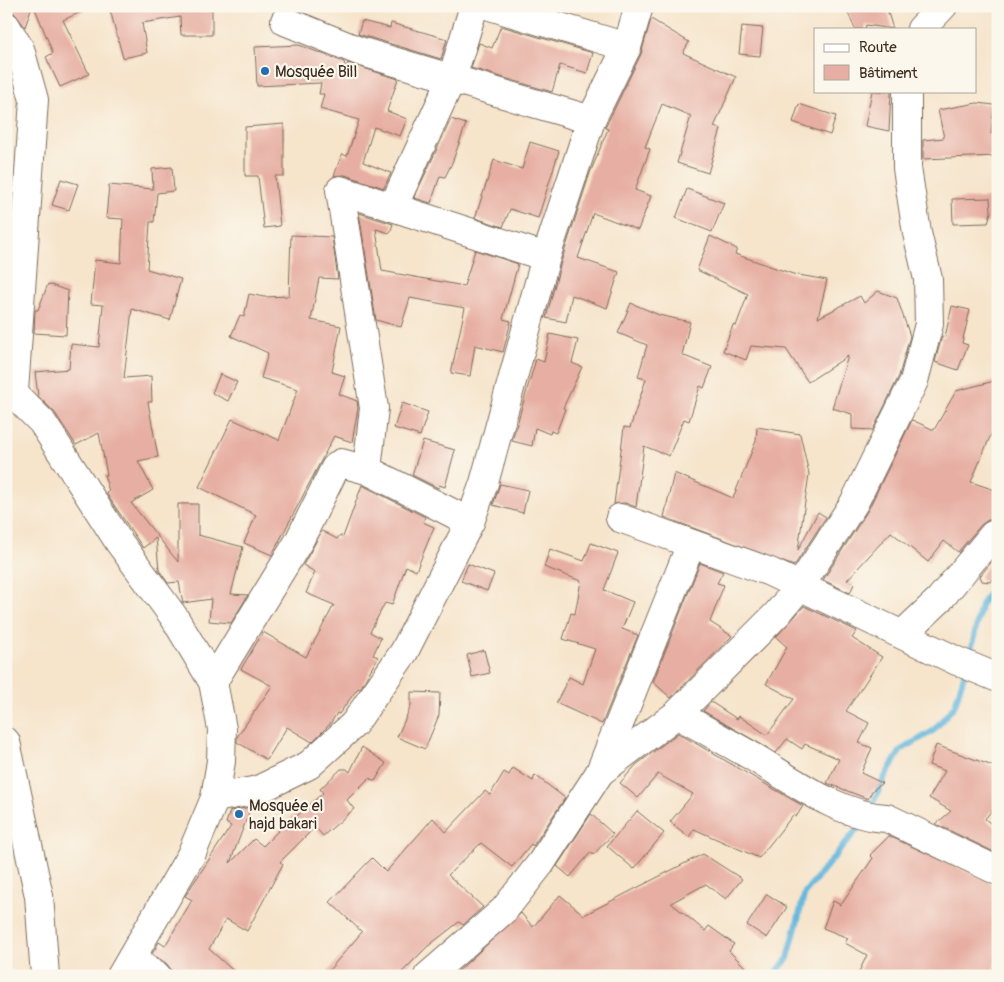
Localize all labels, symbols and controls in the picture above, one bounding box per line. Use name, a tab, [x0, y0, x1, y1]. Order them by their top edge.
legend	[814, 28, 976, 92]
text: Route	[859, 38, 897, 57]
place label: Mosquée Bill	[275, 62, 357, 82]
text: Bâtiment	[859, 64, 919, 83]
marker: Mosquée Bill	[259, 65, 271, 77]
place label: Mosquée el hajd bakari	[249, 796, 323, 834]
marker: Mosquée el hajd bakari	[233, 808, 245, 820]

